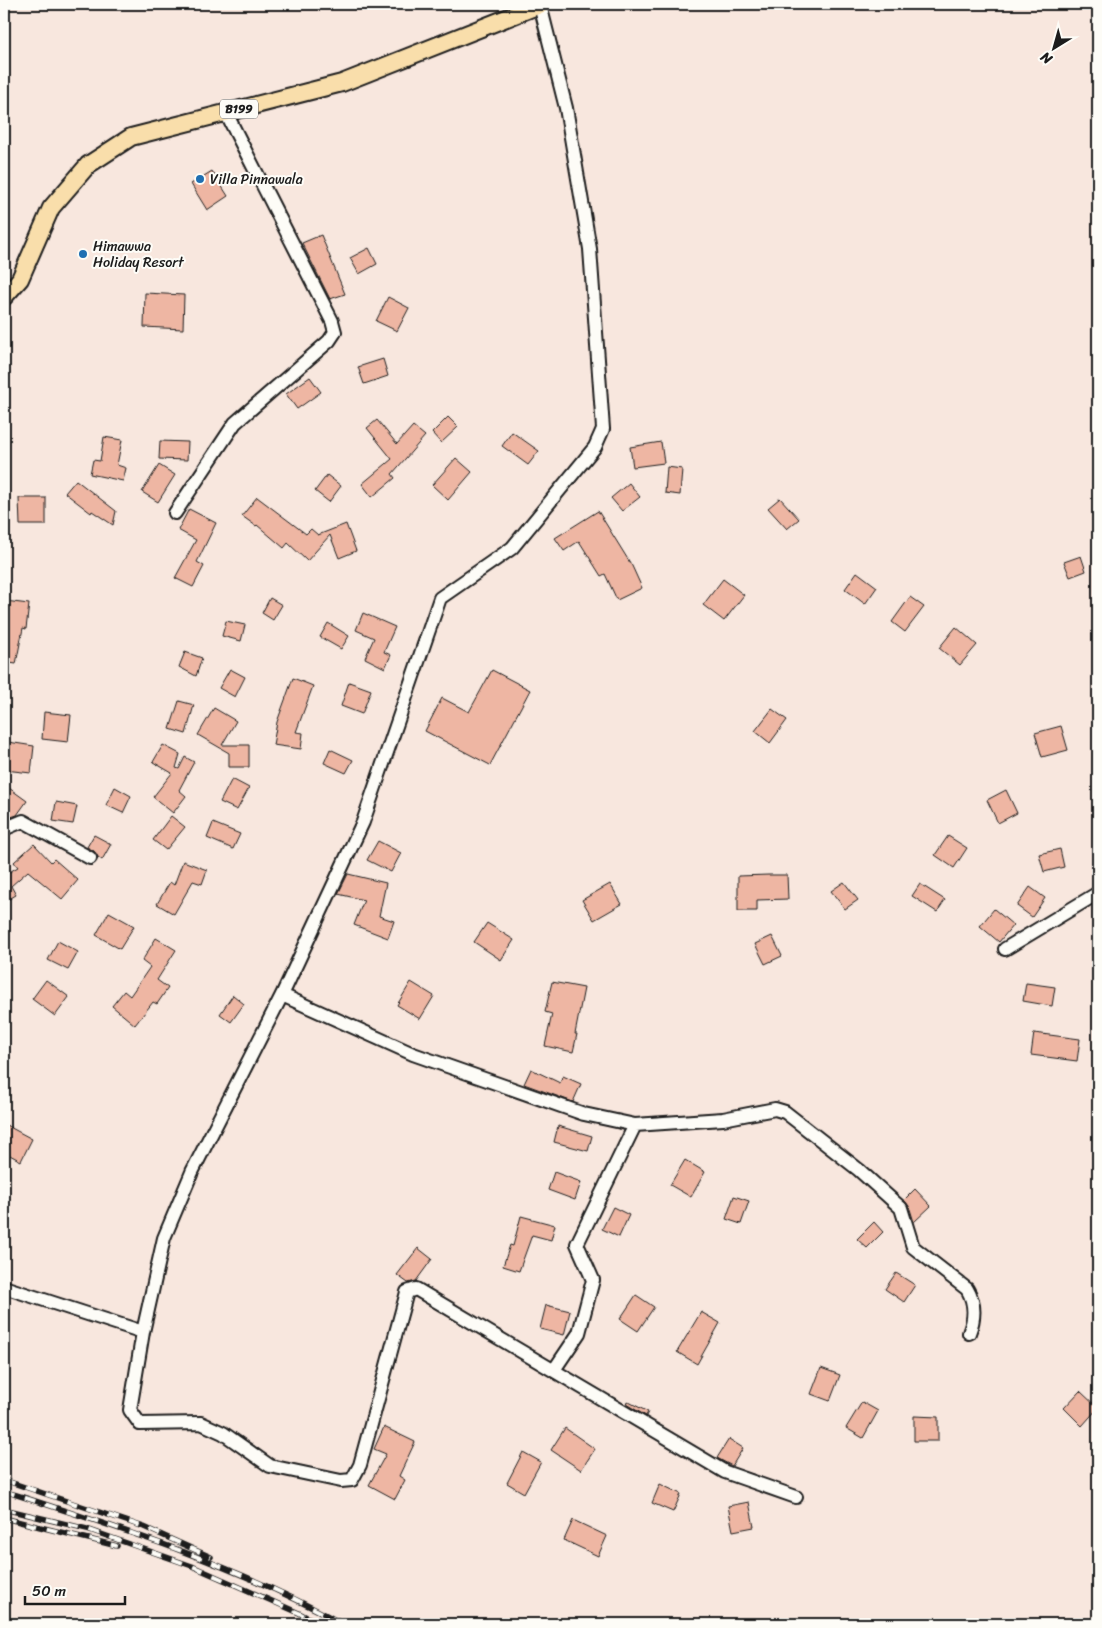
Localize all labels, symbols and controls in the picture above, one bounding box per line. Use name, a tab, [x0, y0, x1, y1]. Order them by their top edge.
north arrow	[1030, 22, 1080, 72]
text: N	[1035, 45, 1059, 71]
road number: B199	[220, 100, 258, 118]
place label: Villa Pinnawala	[210, 167, 303, 192]
marker: Villa Pinnawala	[194, 173, 206, 185]
place label: Himawwa Holiday Resort	[93, 234, 185, 275]
marker: Himawwa Holiday Resort	[77, 248, 89, 260]
scale bar	[25, 1573, 125, 1605]
text: 50 m	[32, 1578, 67, 1604]

